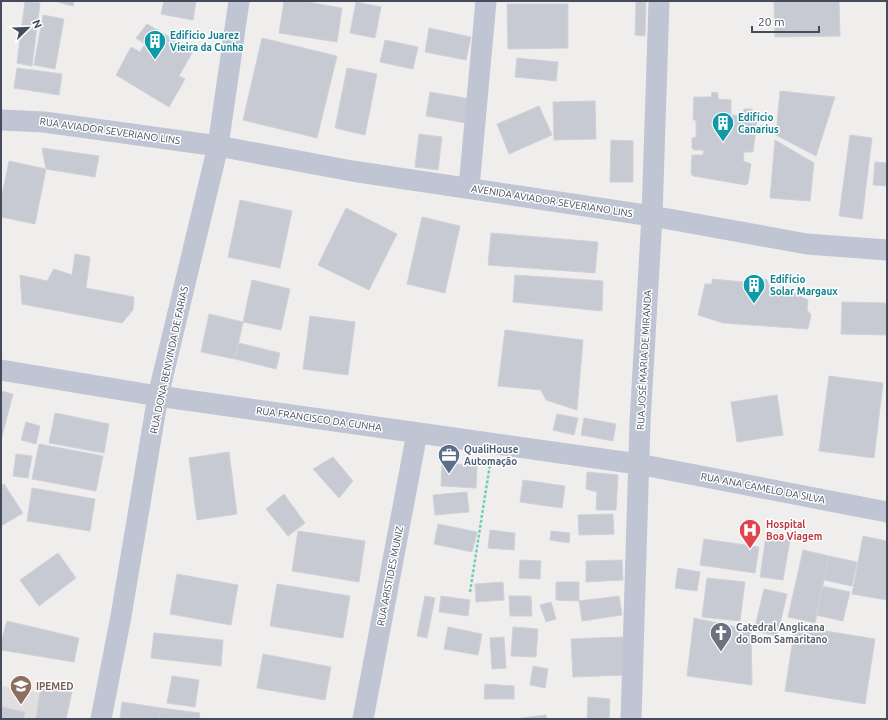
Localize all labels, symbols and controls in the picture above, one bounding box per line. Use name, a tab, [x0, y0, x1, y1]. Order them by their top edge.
north arrow	[8, 8, 48, 48]
scale bar	[752, 8, 819, 34]
text: 20 m	[758, 15, 785, 28]
text: N	[30, 18, 44, 30]
building icon: Edifício Juarez Vieira da Cunha	[142, 28, 168, 61]
place label: Edifício Juarez Vieira da Cunha	[170, 29, 244, 53]
building icon: Edifício Canarius	[710, 110, 736, 143]
place label: Edifício Canarius	[738, 111, 779, 135]
street label: RUA AVIADOR SEVERIANO LINS	[39, 116, 181, 146]
street label: AVENIDA AVIADOR SEVERIANO LINS	[470, 183, 634, 219]
building icon: Edifício Solar Margaux	[741, 272, 767, 305]
place label: Edifício Solar Margaux	[770, 273, 838, 297]
street label: RUA DONA BENVINDA DE FARIAS	[148, 285, 190, 435]
street label: RUA JOSÉ MARIA DE MIRANDA	[634, 289, 653, 430]
street label: RUA FRANCISCO DA CUNHA	[256, 405, 383, 433]
office icon: QualiHouse Automação	[436, 442, 462, 475]
place label: QualiHouse Automação	[464, 444, 519, 467]
street label: RUA ANA CAMELO DA SILVA	[700, 471, 827, 506]
hospital icon: Hospital Boa Viagem	[737, 517, 763, 550]
place label: Hospital Boa Viagem	[766, 519, 822, 542]
street label: RUA ARISTIDES MUNIZ	[375, 525, 405, 627]
church icon: Catedral Anglicana do Bom Samaritano	[708, 620, 734, 653]
place label: Catedral Anglicana do Bom Samaritano	[736, 622, 828, 645]
school or university icon: IPEMED	[8, 673, 34, 706]
place label: IPEMED	[36, 681, 73, 692]

